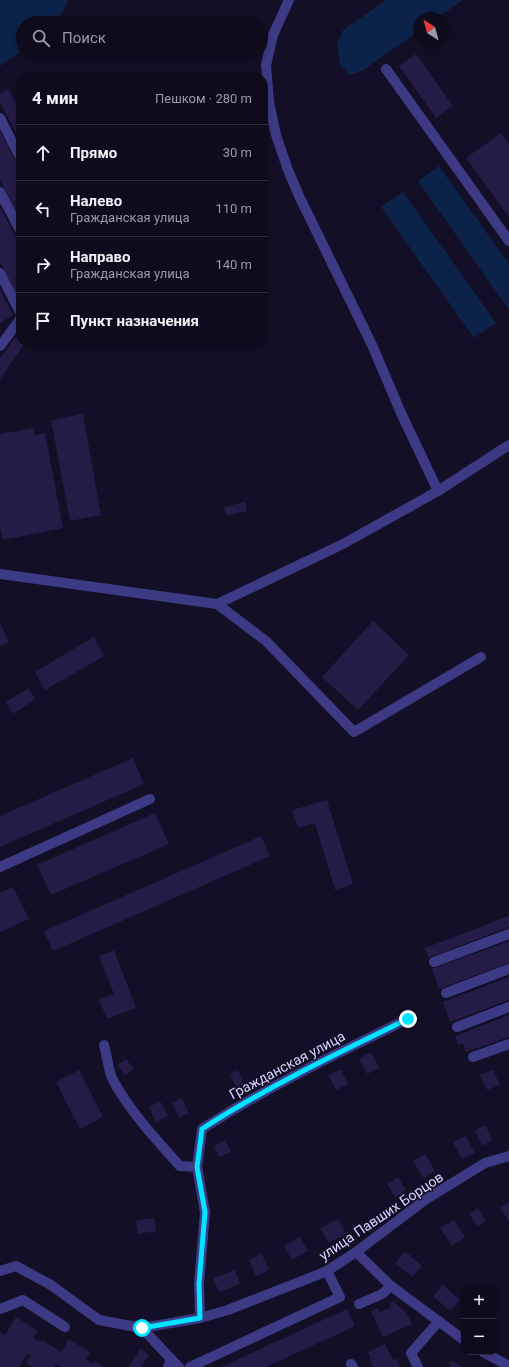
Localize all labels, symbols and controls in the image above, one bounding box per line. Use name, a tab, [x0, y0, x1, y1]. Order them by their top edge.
north arrow	[413, 12, 449, 48]
search box	[16, 16, 268, 60]
icon: search	[30, 27, 52, 49]
text: Поиск	[62, 29, 106, 47]
text: 4 мин	[32, 88, 78, 108]
text: Пешком · 280 m	[155, 91, 252, 106]
icon: ahead	[32, 142, 54, 164]
text: Прямо	[70, 144, 117, 162]
text: 30 m	[223, 145, 252, 160]
text: Налево	[70, 192, 122, 210]
icon: left	[32, 198, 54, 220]
text: 110 m	[215, 201, 252, 216]
text: Гражданская улица	[70, 210, 190, 225]
text: Направо	[70, 248, 131, 266]
icon: right	[32, 254, 54, 276]
text: 140 m	[215, 257, 252, 272]
text: Гражданская улица	[70, 266, 190, 281]
icon: arrive	[32, 310, 54, 332]
text: Пункт назначения	[70, 312, 199, 330]
route end	[399, 1010, 417, 1028]
street label: Гражданская улица	[226, 1028, 348, 1102]
street label: улица Павших Борцов	[316, 1168, 446, 1264]
map controls	[461, 1283, 497, 1355]
button: +	[461, 1283, 497, 1319]
route start	[133, 1319, 151, 1337]
button: −	[461, 1319, 497, 1355]

